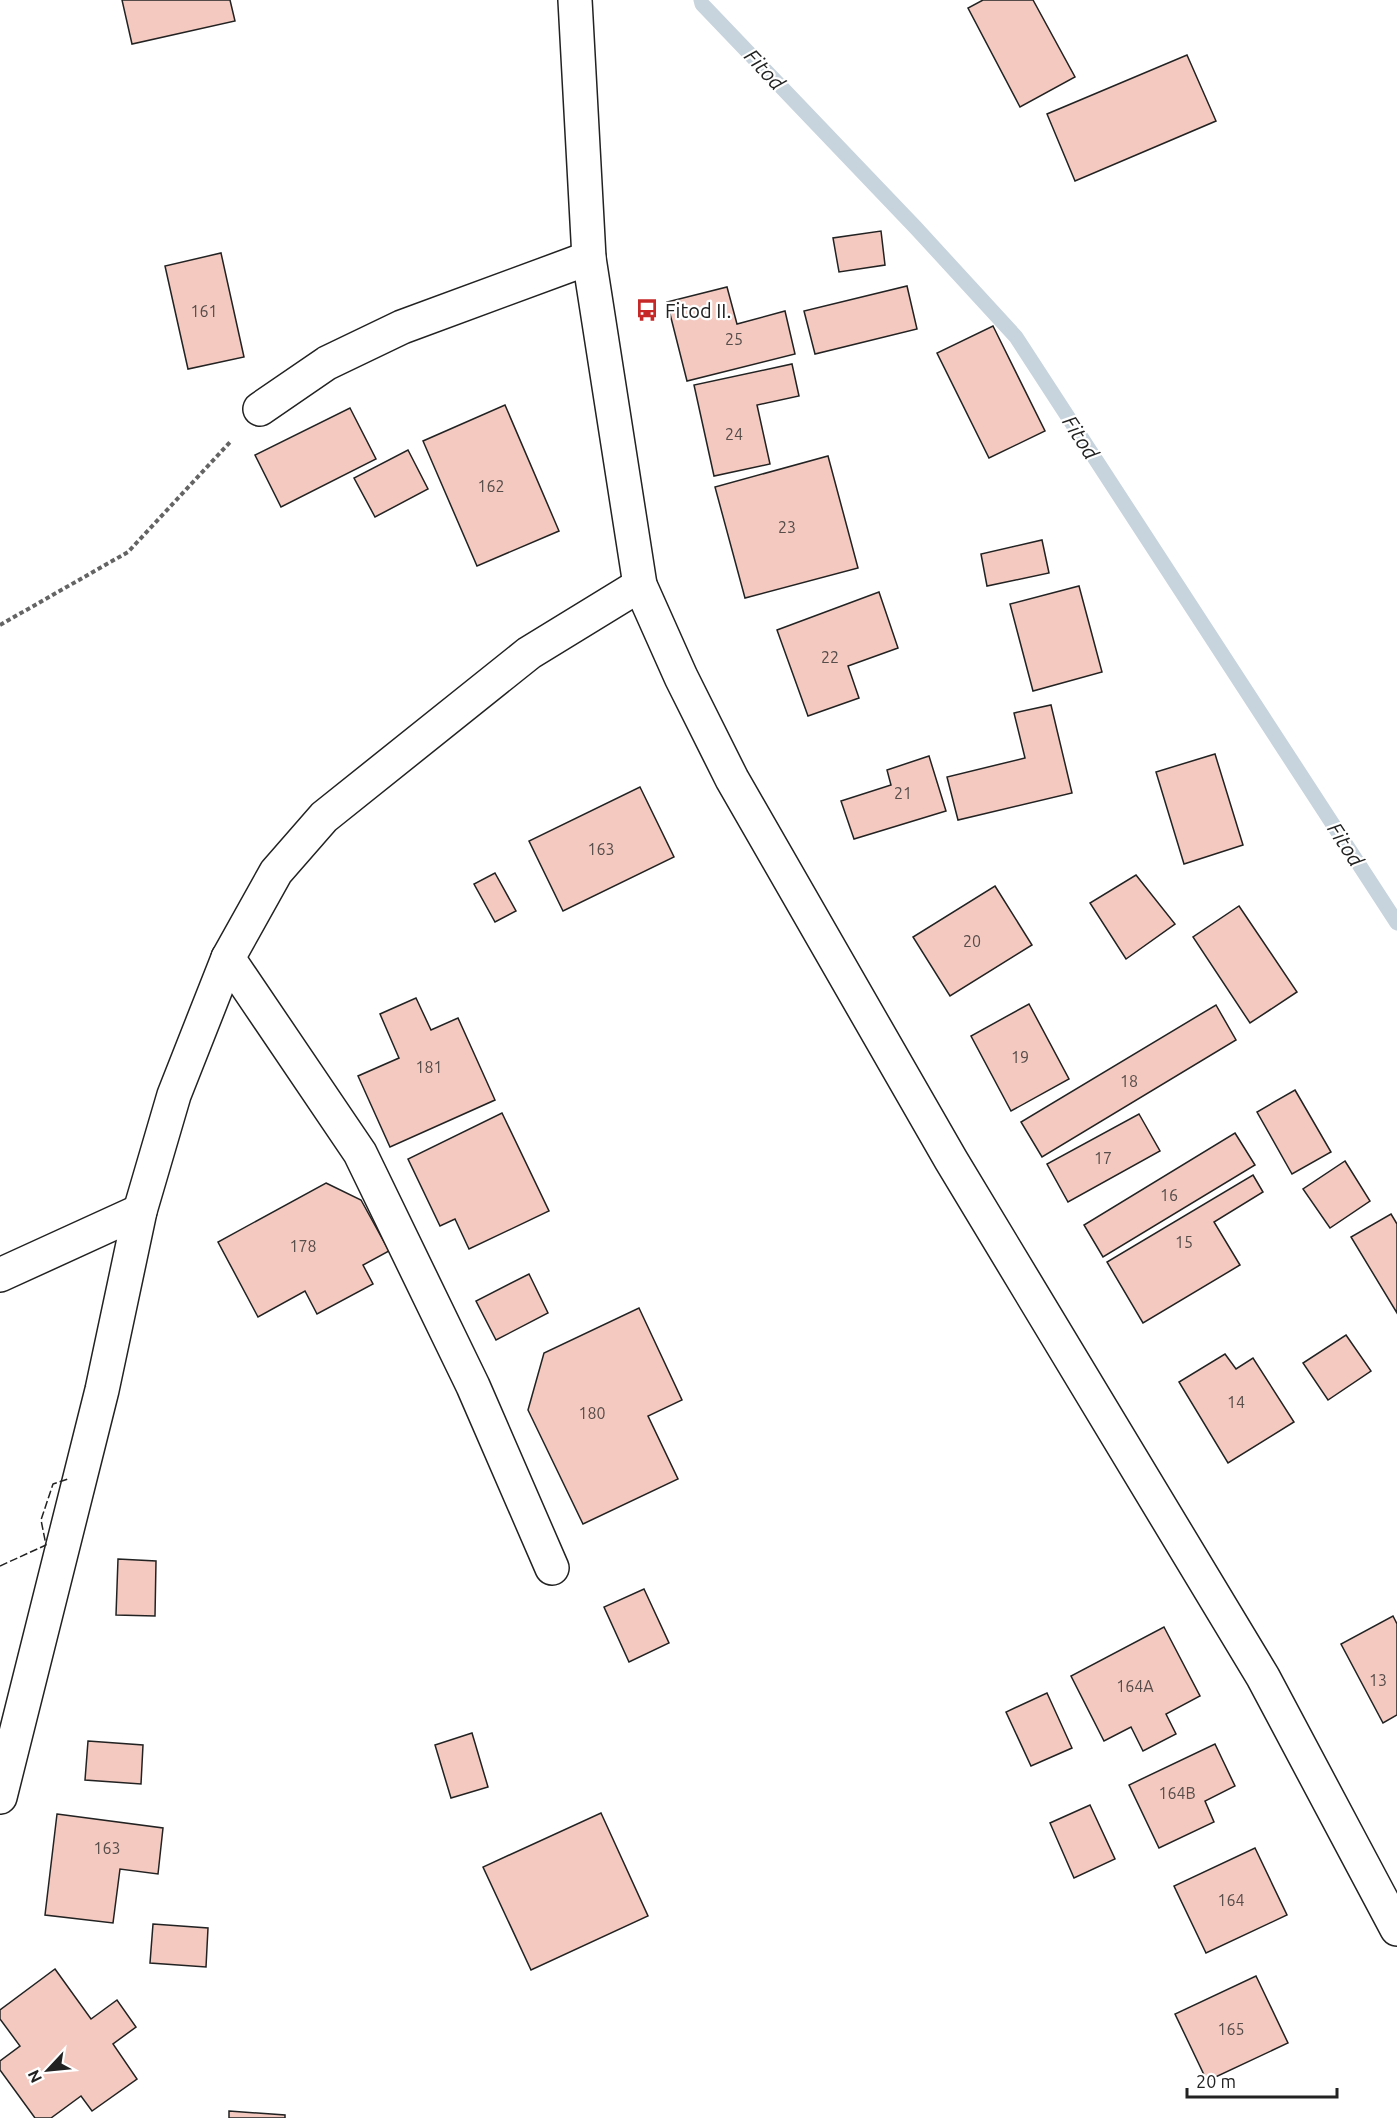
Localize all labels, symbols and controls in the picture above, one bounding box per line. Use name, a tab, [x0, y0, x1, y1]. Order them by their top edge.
water label: Fitod	[740, 43, 791, 95]
bus stop icon: Fitod II.	[634, 297, 660, 323]
place label: Fitod II.	[665, 299, 731, 322]
house number: 161	[190, 302, 218, 320]
house number: 25	[725, 330, 743, 348]
water label: Fitod	[1058, 411, 1105, 464]
house number: 24	[725, 425, 743, 443]
house number: 162	[477, 477, 505, 495]
house number: 23	[778, 518, 796, 536]
house number: 22	[821, 648, 839, 666]
house number: 21	[894, 784, 912, 802]
water label: Fitod	[1323, 818, 1370, 871]
house number: 163	[587, 840, 615, 858]
house number: 20	[963, 932, 981, 950]
house number: 19	[1011, 1048, 1029, 1066]
house number: 181	[415, 1058, 443, 1076]
house number: 18	[1120, 1072, 1138, 1090]
house number: 17	[1094, 1149, 1112, 1167]
house number: 16	[1160, 1186, 1178, 1204]
house number: 15	[1175, 1233, 1193, 1251]
house number: 178	[289, 1237, 317, 1255]
house number: 14	[1227, 1393, 1245, 1411]
house number: 180	[578, 1404, 606, 1422]
house number: 13	[1369, 1671, 1387, 1689]
house number: 164A	[1116, 1677, 1154, 1695]
house number: 164B	[1158, 1784, 1196, 1802]
house number: 163	[93, 1839, 121, 1857]
house number: 164	[1217, 1891, 1245, 1909]
house number: 165	[1217, 2020, 1245, 2038]
north arrow	[18, 2040, 78, 2100]
scale bar	[1187, 2061, 1337, 2099]
text: N	[24, 2067, 45, 2086]
text: 20 m	[1196, 2071, 1236, 2091]

